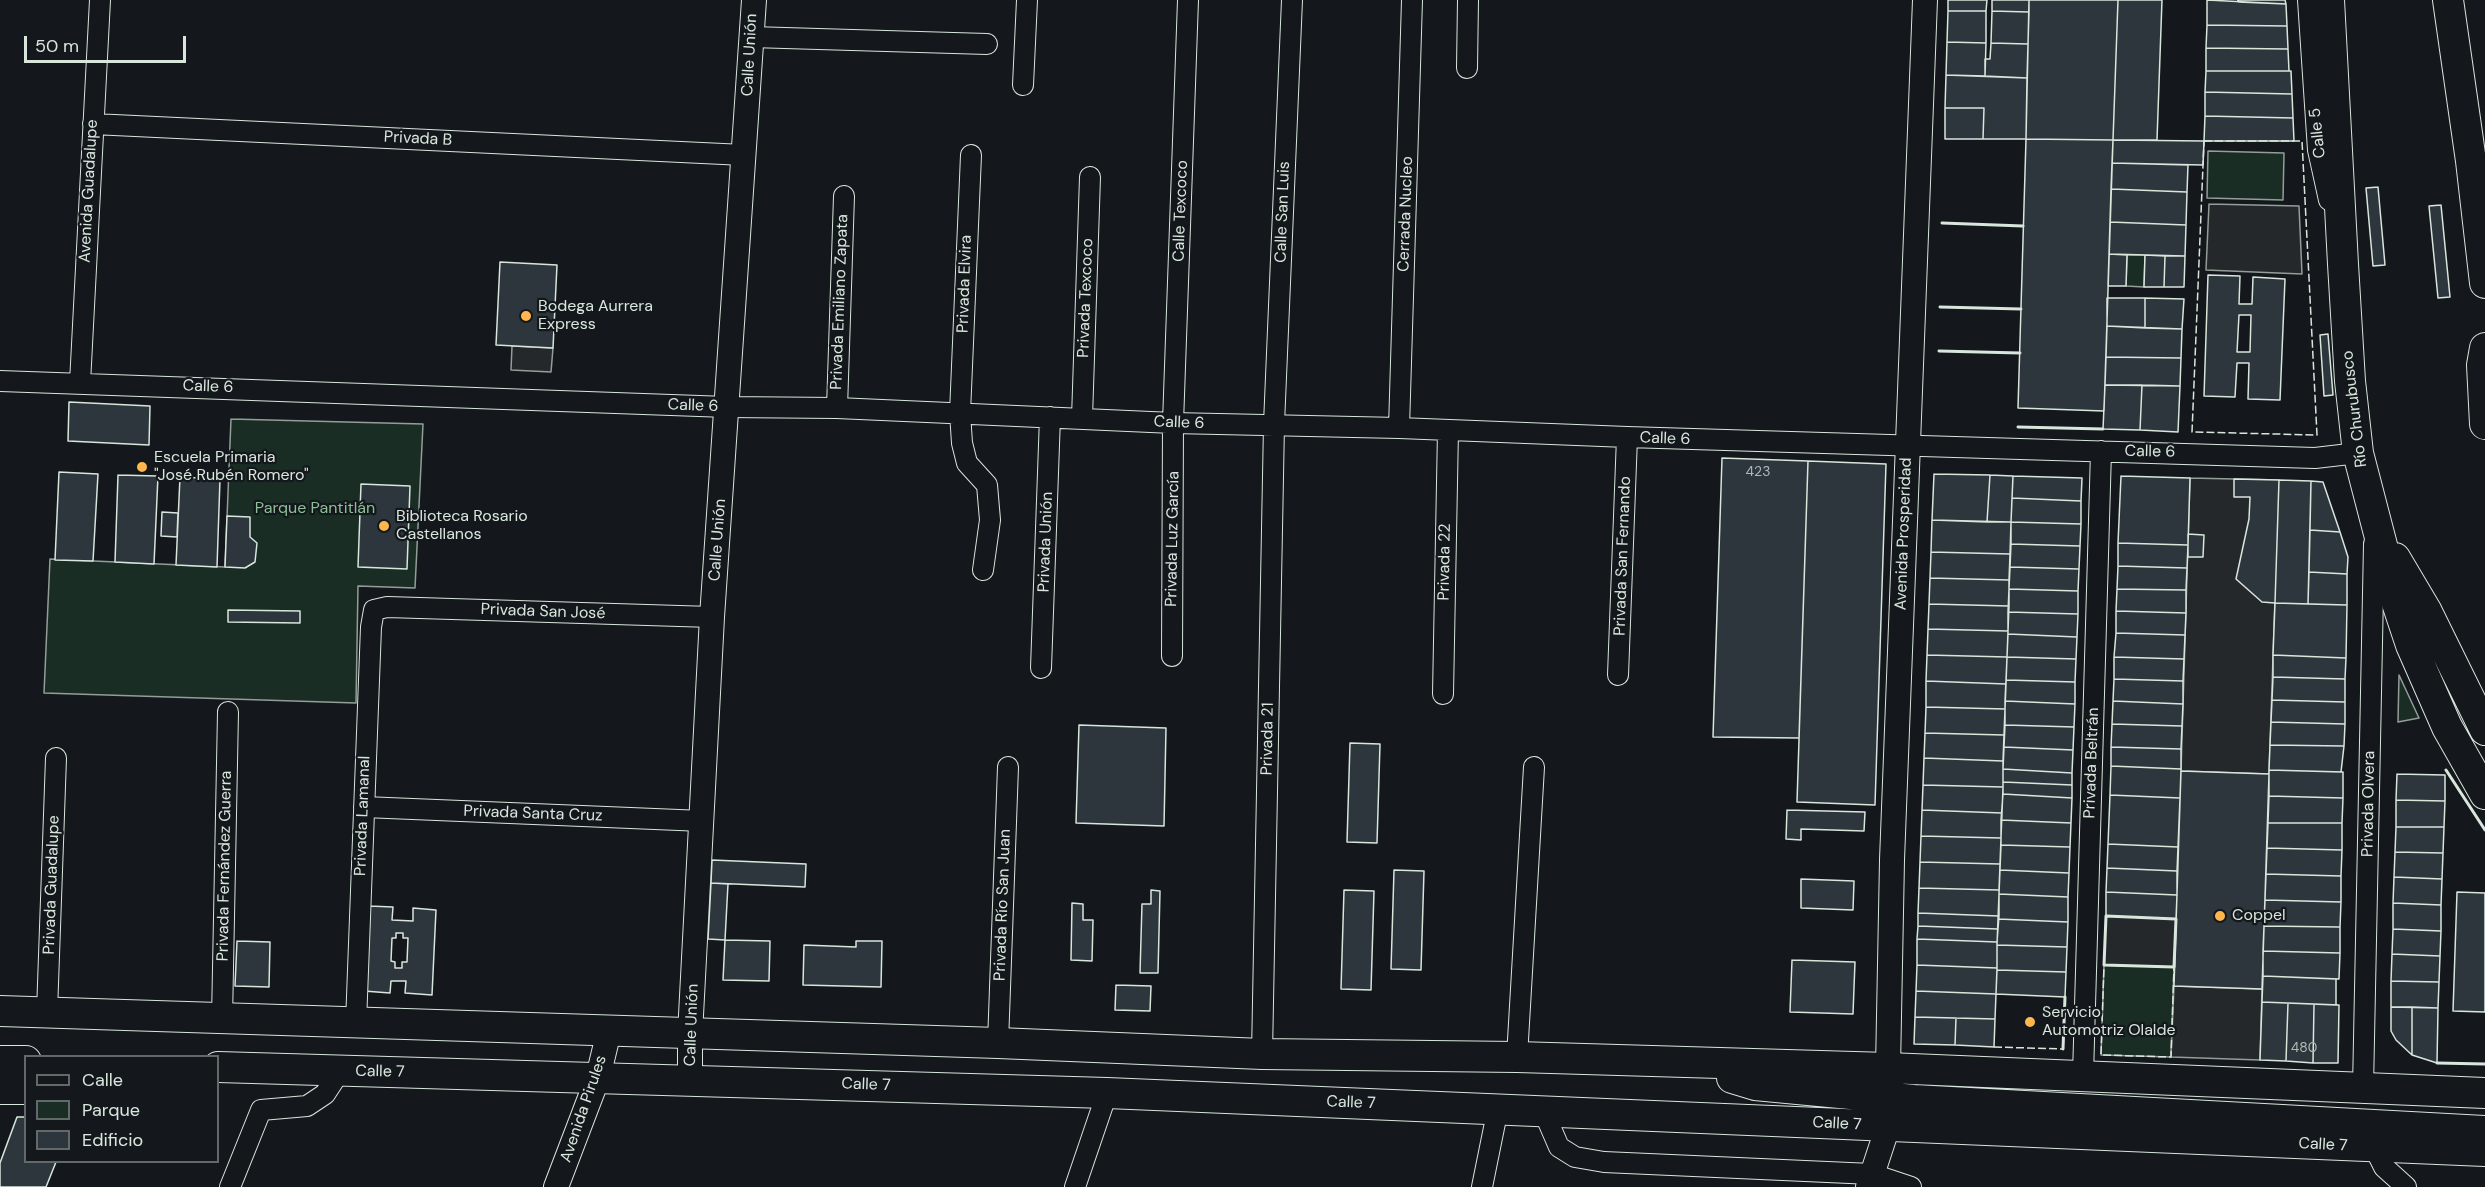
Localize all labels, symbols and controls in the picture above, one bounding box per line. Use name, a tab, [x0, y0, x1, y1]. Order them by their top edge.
street label: Calle Unión	[738, 13, 762, 97]
scale bar	[27, 24, 189, 62]
text: 50 m	[35, 34, 79, 58]
street label: Calle 5	[2306, 107, 2330, 159]
street label: Avenida Guadalupe	[76, 119, 102, 263]
street label: Privada B	[383, 128, 453, 150]
street label: Cerrada Nucleo	[1394, 156, 1418, 272]
street label: Calle Texcoco	[1170, 160, 1192, 262]
street label: Calle San Luis	[1272, 161, 1294, 263]
street label: Privada Emiliano Zapata	[827, 214, 853, 390]
street label: Privada Elvira	[954, 235, 976, 333]
street label: Privada Texcoco	[1074, 238, 1098, 358]
place label: Bodega Aurrera Express	[538, 297, 653, 335]
marker: Bodega Aurrera Express	[519, 309, 533, 323]
street label: Río Churubusco	[2338, 349, 2372, 469]
street label: Calle 6	[182, 377, 234, 397]
street label: Calle 6	[667, 396, 719, 416]
street label: Calle 6	[1153, 413, 1205, 433]
street label: Calle 6	[1639, 429, 1691, 449]
street label: Calle 6	[2124, 442, 2176, 462]
place label: Escuela Primaria "José Rubén Romero"	[154, 448, 309, 486]
street label: Avenida Prosperidad	[1892, 457, 1916, 611]
marker: Escuela Primaria "José Rubén Romero"	[135, 460, 149, 474]
house number: 423	[1746, 464, 1770, 480]
street label: Privada Luz García	[1162, 471, 1184, 607]
street label: Privada San Fernando	[1611, 476, 1635, 636]
street label: Privada Unión	[1035, 491, 1057, 593]
street label: Calle Unión	[706, 498, 730, 582]
park label: Parque Pantitlán	[255, 499, 375, 519]
place label: Biblioteca Rosario Castellanos	[396, 507, 528, 545]
marker: Biblioteca Rosario Castellanos	[377, 519, 391, 533]
street label: Privada 22	[1435, 523, 1455, 601]
street label: Privada San José	[480, 600, 606, 624]
street label: Privada 21	[1258, 702, 1278, 776]
street label: Privada Beltrán	[2080, 707, 2104, 819]
street label: Privada Olvera	[2358, 751, 2380, 857]
street label: Privada Lamanal	[351, 756, 375, 876]
street label: Privada Fernández Guerra	[214, 770, 236, 962]
street label: Privada Santa Cruz	[463, 802, 603, 826]
street label: Privada Guadalupe	[40, 815, 64, 955]
street label: Privada Río San Juan	[991, 829, 1015, 981]
place label: Coppel	[2232, 906, 2286, 926]
marker: Coppel	[2213, 909, 2227, 923]
street label: Calle Unión	[681, 983, 703, 1067]
place label: Servicio Automotriz Olalde	[2042, 1003, 2176, 1041]
marker: Servicio Automotriz Olalde	[2023, 1015, 2037, 1029]
house number: 480	[2291, 1040, 2317, 1056]
street label: Avenida Pirules	[557, 1053, 611, 1165]
legend	[24, 1055, 219, 1163]
street label: Calle 7	[355, 1062, 405, 1082]
text: Calle	[82, 1068, 123, 1092]
street label: Calle 7	[841, 1075, 891, 1095]
street label: Calle 7	[1326, 1093, 1376, 1113]
text: Parque	[82, 1098, 140, 1122]
street label: Calle 7	[1812, 1113, 1862, 1135]
text: Edificio	[82, 1128, 143, 1152]
street label: Calle 7	[2298, 1134, 2348, 1156]

